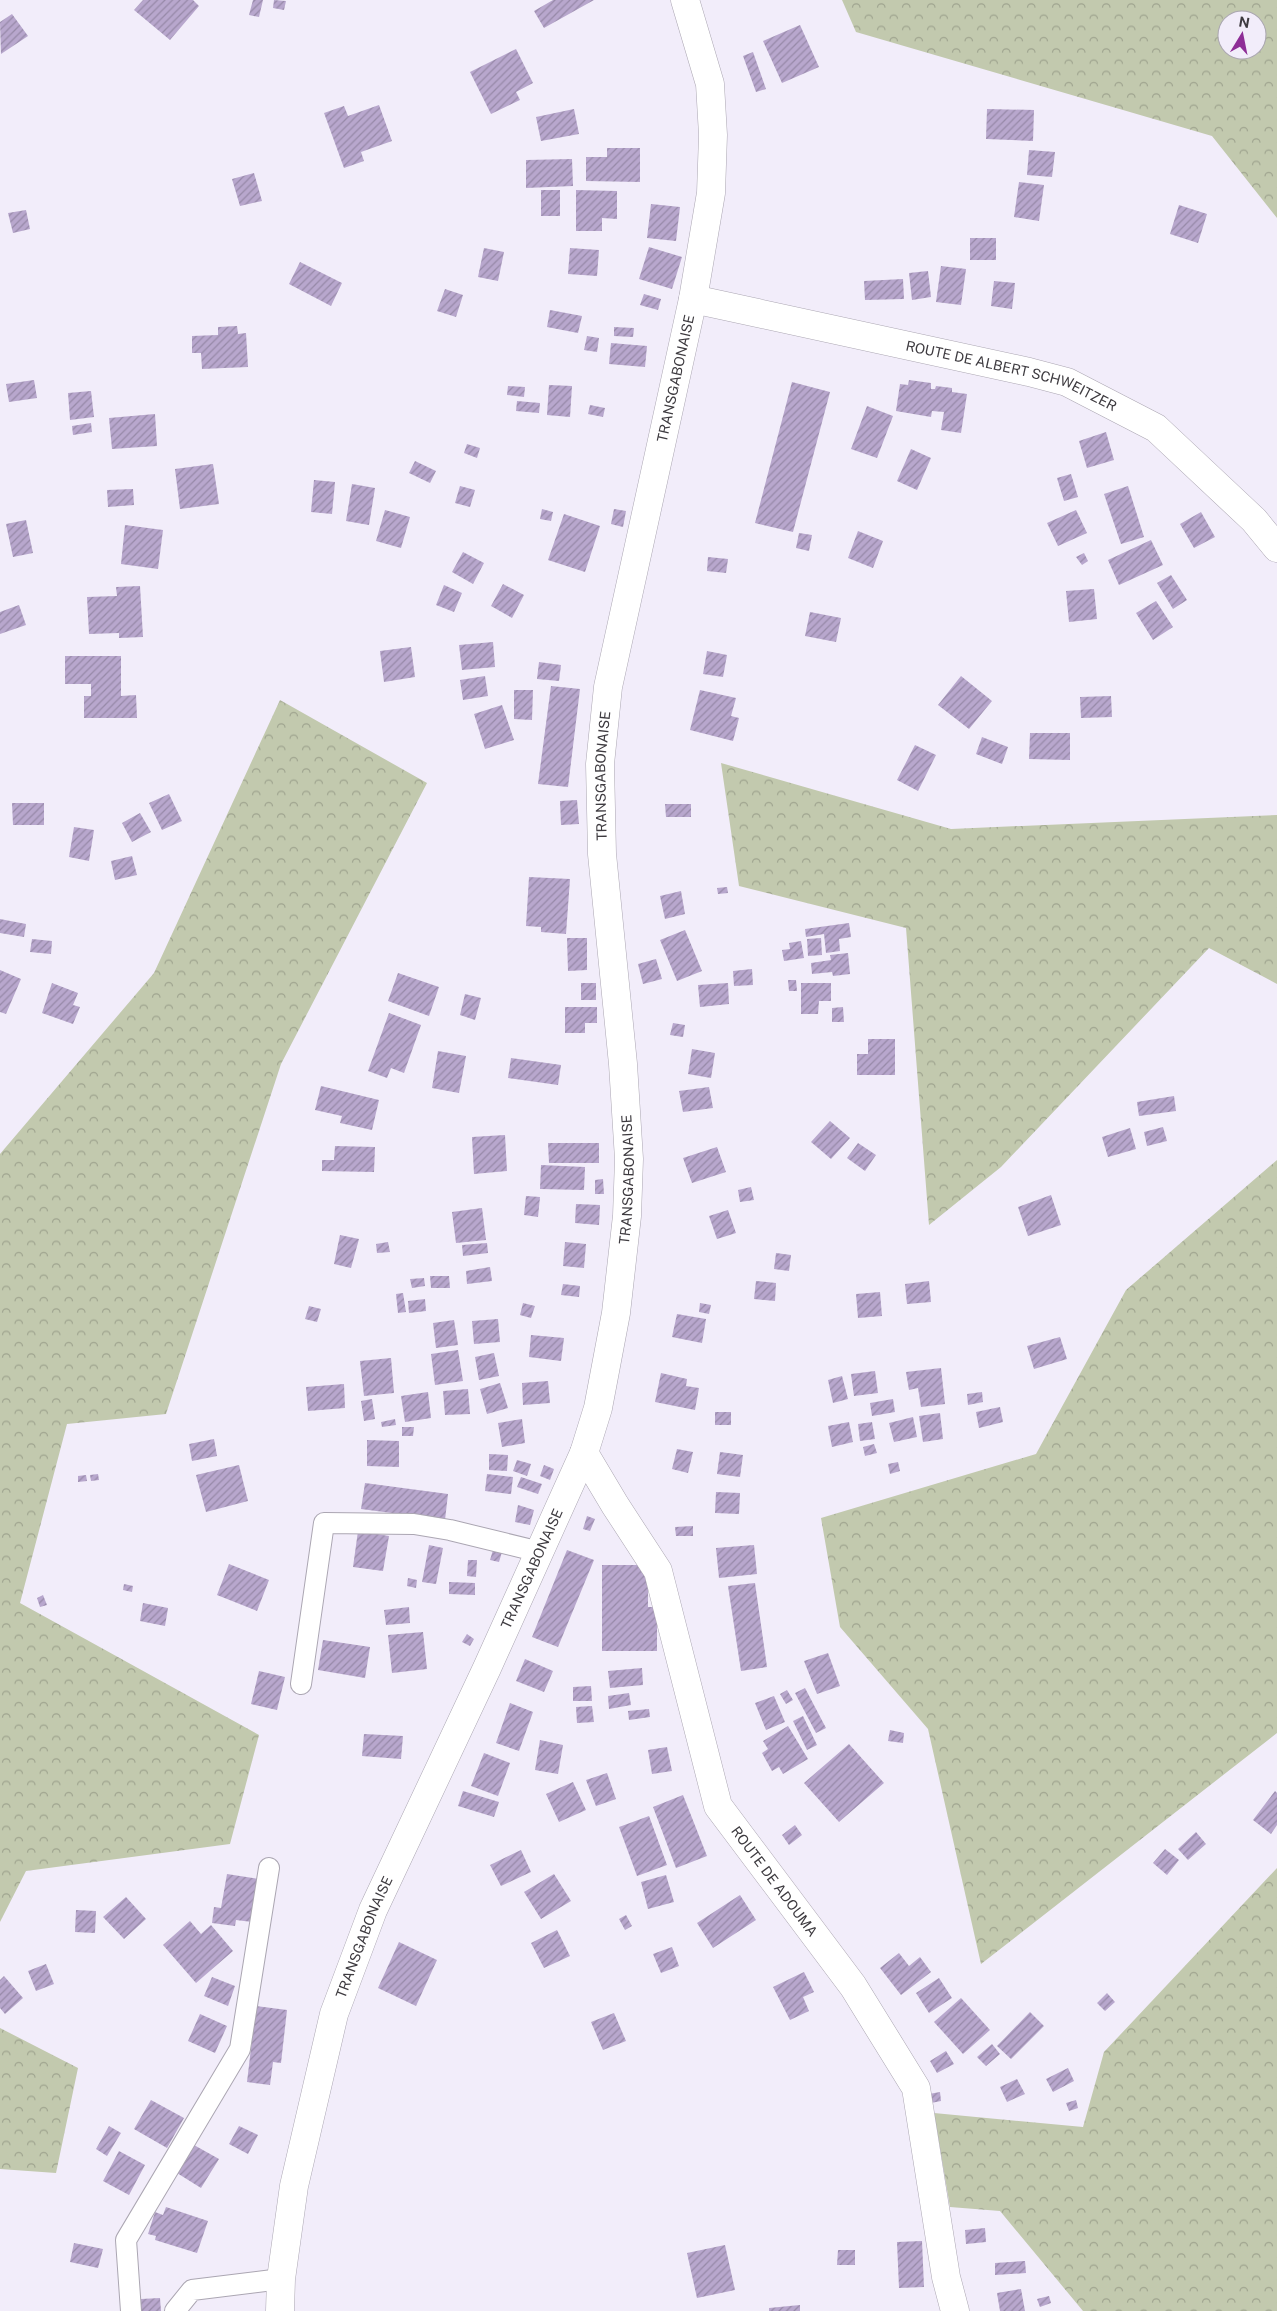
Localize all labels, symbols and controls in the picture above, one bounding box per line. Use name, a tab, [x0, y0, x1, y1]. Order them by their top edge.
north arrow	[1217, 10, 1267, 60]
text: N	[1237, 13, 1251, 31]
street label: TRANSGABONAISE	[654, 313, 697, 444]
street label: ROUTE DE ALBERT SCHWEITZER	[904, 337, 1119, 414]
street label: TRANSGABONAISE	[592, 710, 613, 841]
street label: TRANSGABONAISE	[616, 1114, 637, 1245]
street label: TRANSGABONAISE	[498, 1506, 566, 1631]
street label: ROUTE DE ADOUMA	[728, 1823, 821, 1940]
street label: TRANSGABONAISE	[333, 1874, 396, 2000]

